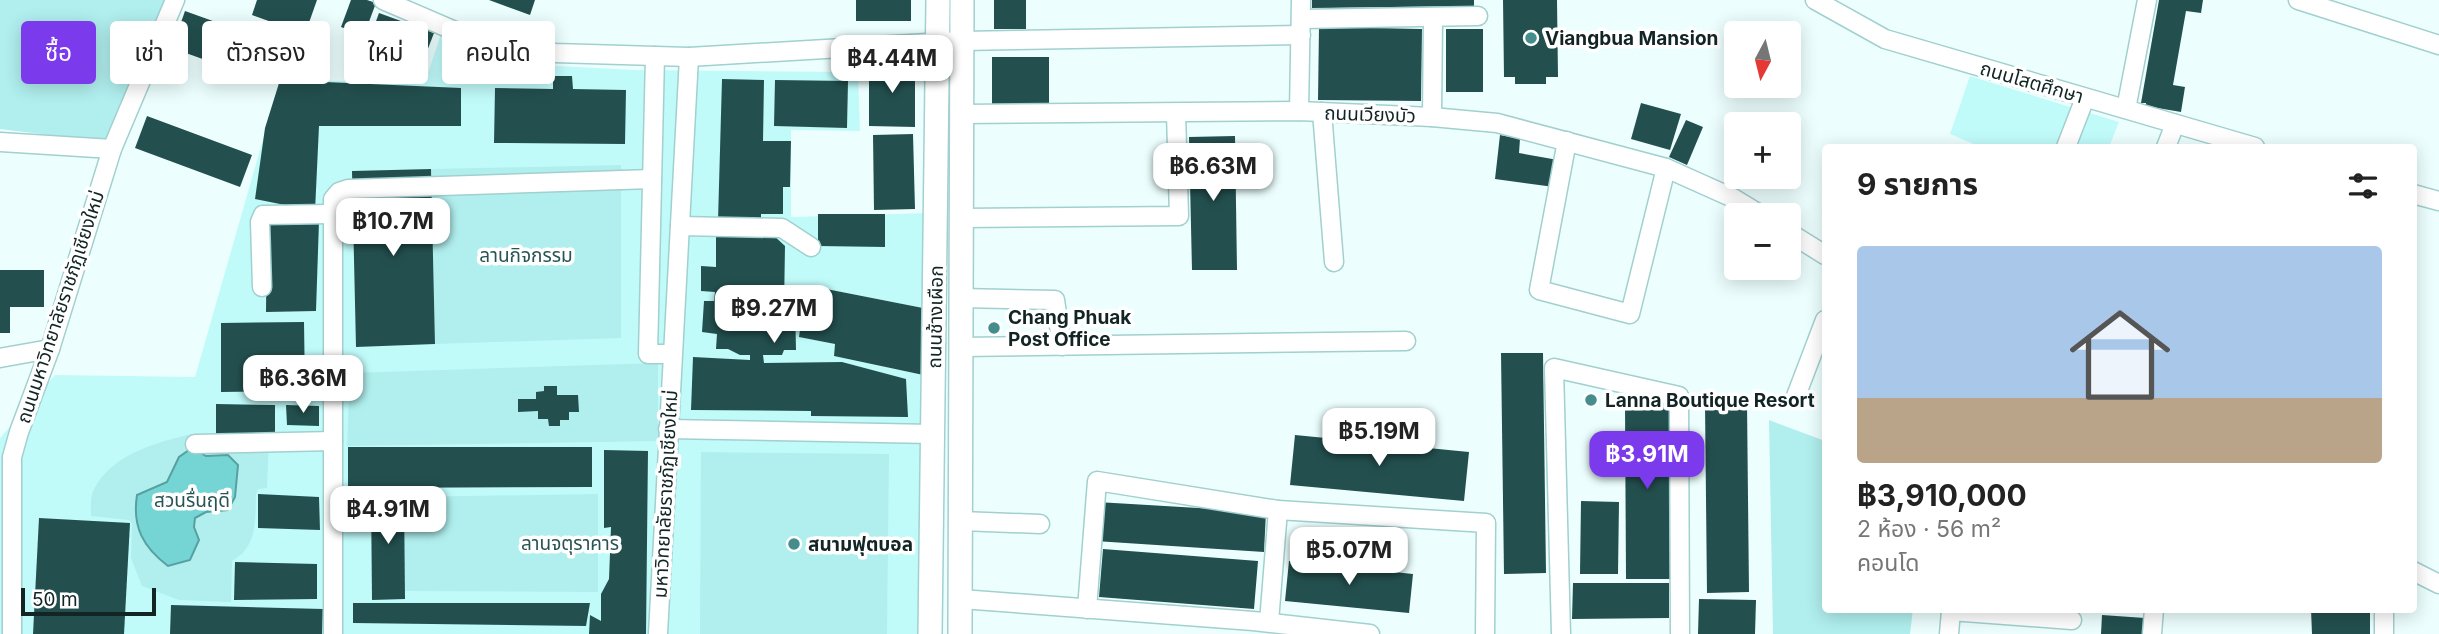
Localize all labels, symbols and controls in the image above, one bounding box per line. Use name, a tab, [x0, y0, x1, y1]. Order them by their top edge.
chip: ซื้อ	[21, 21, 96, 84]
chip: เช่า	[110, 21, 188, 84]
chip: ตัวกรอง	[202, 21, 330, 84]
chip: ใหม่	[344, 21, 428, 84]
chip: คอนโด	[442, 21, 555, 84]
north arrow	[1724, 21, 1801, 98]
map controls	[1724, 21, 1801, 280]
place label: Viangbua Mansion	[1545, 27, 1718, 50]
marker: Viangbua Mansion	[1523, 30, 1539, 46]
pin: ฿4.44M	[835, 36, 949, 95]
text: ฿4.44M	[847, 44, 937, 72]
street label: ถนนโสตศึกษา	[1977, 57, 2086, 108]
street label: ถนนเวียงบัว	[1324, 101, 1416, 128]
button: +	[1724, 112, 1801, 189]
pin: ฿6.63M	[1156, 144, 1270, 203]
text: ฿6.63M	[1169, 152, 1257, 180]
text: 9 รายการ	[1857, 166, 1978, 202]
icon: filters	[2344, 167, 2382, 205]
street label: ถนนมหาวิทยาลัยราชภัฏเชียงใหม่	[12, 188, 109, 426]
pin: ฿10.7M	[336, 198, 450, 258]
button: −	[1724, 203, 1801, 280]
text: ฿10.7M	[352, 207, 434, 235]
park label: ลานกิจกรรม	[479, 244, 573, 267]
street label: ถนนช้างเผือก	[923, 265, 948, 369]
pin: ฿9.27M	[717, 286, 831, 345]
icon: home	[2057, 292, 2183, 418]
text: ฿9.27M	[731, 294, 817, 322]
place label: Chang Phuak Post Office	[1008, 306, 1131, 351]
marker: Chang Phuak Post Office	[986, 320, 1002, 336]
pin: ฿6.36M	[246, 356, 360, 415]
text: ฿6.36M	[259, 364, 347, 392]
street label: มหาวิทยาลัยราชภัฏเชียงใหม่	[649, 389, 682, 599]
place label: Lanna Boutique Resort	[1605, 389, 1815, 412]
marker: Lanna Boutique Resort	[1583, 392, 1599, 408]
pin: ฿5.19M	[1322, 408, 1436, 468]
text: ฿5.19M	[1338, 417, 1420, 445]
pin: ฿3.91M	[1590, 432, 1704, 491]
text: ฿3.91M	[1605, 440, 1689, 468]
text: ฿3,910,000	[1857, 477, 2027, 513]
pin: ฿4.91M	[331, 486, 445, 546]
park label: สวนรื่นฤดี	[154, 487, 230, 512]
text: ฿4.91M	[346, 495, 430, 523]
text: 2 ห้อง · 56 m²	[1857, 515, 2001, 543]
pin: ฿5.07M	[1292, 528, 1406, 587]
park label: ลานจตุราคาร	[521, 532, 619, 555]
place label: สนามฟุตบอล	[808, 533, 913, 556]
marker: สนามฟุตบอล	[786, 536, 802, 552]
text: ฿5.07M	[1306, 536, 1392, 564]
text: คอนโด	[1857, 549, 1919, 577]
scale bar	[21, 585, 156, 617]
text: 50 m	[32, 588, 78, 611]

